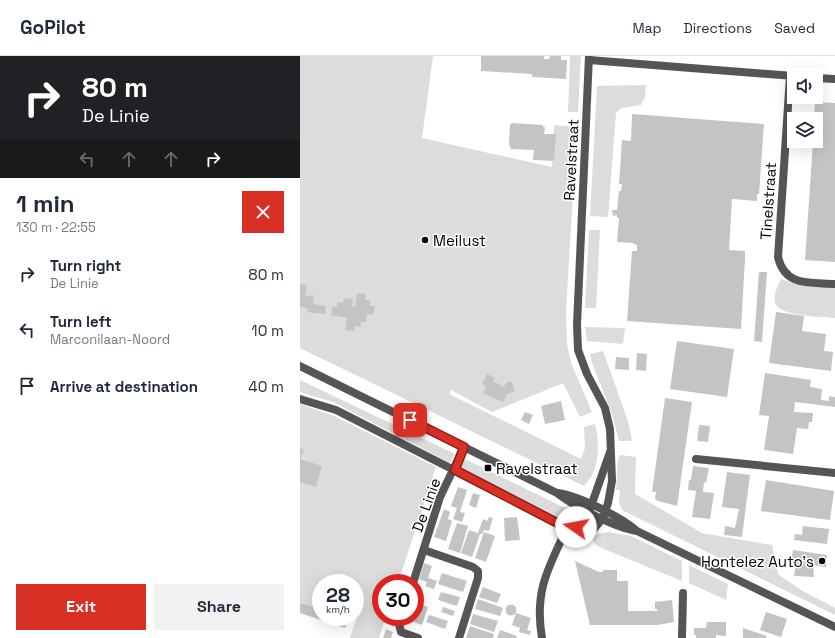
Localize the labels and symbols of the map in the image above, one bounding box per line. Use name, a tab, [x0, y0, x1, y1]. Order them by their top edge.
street label: Ravelstraat	[559, 119, 583, 201]
street label: Tinelstraat	[756, 161, 780, 240]
place label: Meilust	[433, 231, 486, 250]
marker: Meilust	[420, 235, 430, 245]
pin	[393, 403, 427, 437]
place label: Ravelstraat	[496, 459, 578, 478]
marker: Ravelstraat	[483, 463, 493, 473]
street label: De Linie	[407, 475, 445, 535]
position arrow	[555, 506, 597, 548]
place label: Hontelez Auto's	[701, 552, 814, 571]
marker: Hontelez Auto's	[817, 556, 827, 566]
speed limit sign: 30	[372, 574, 424, 626]

